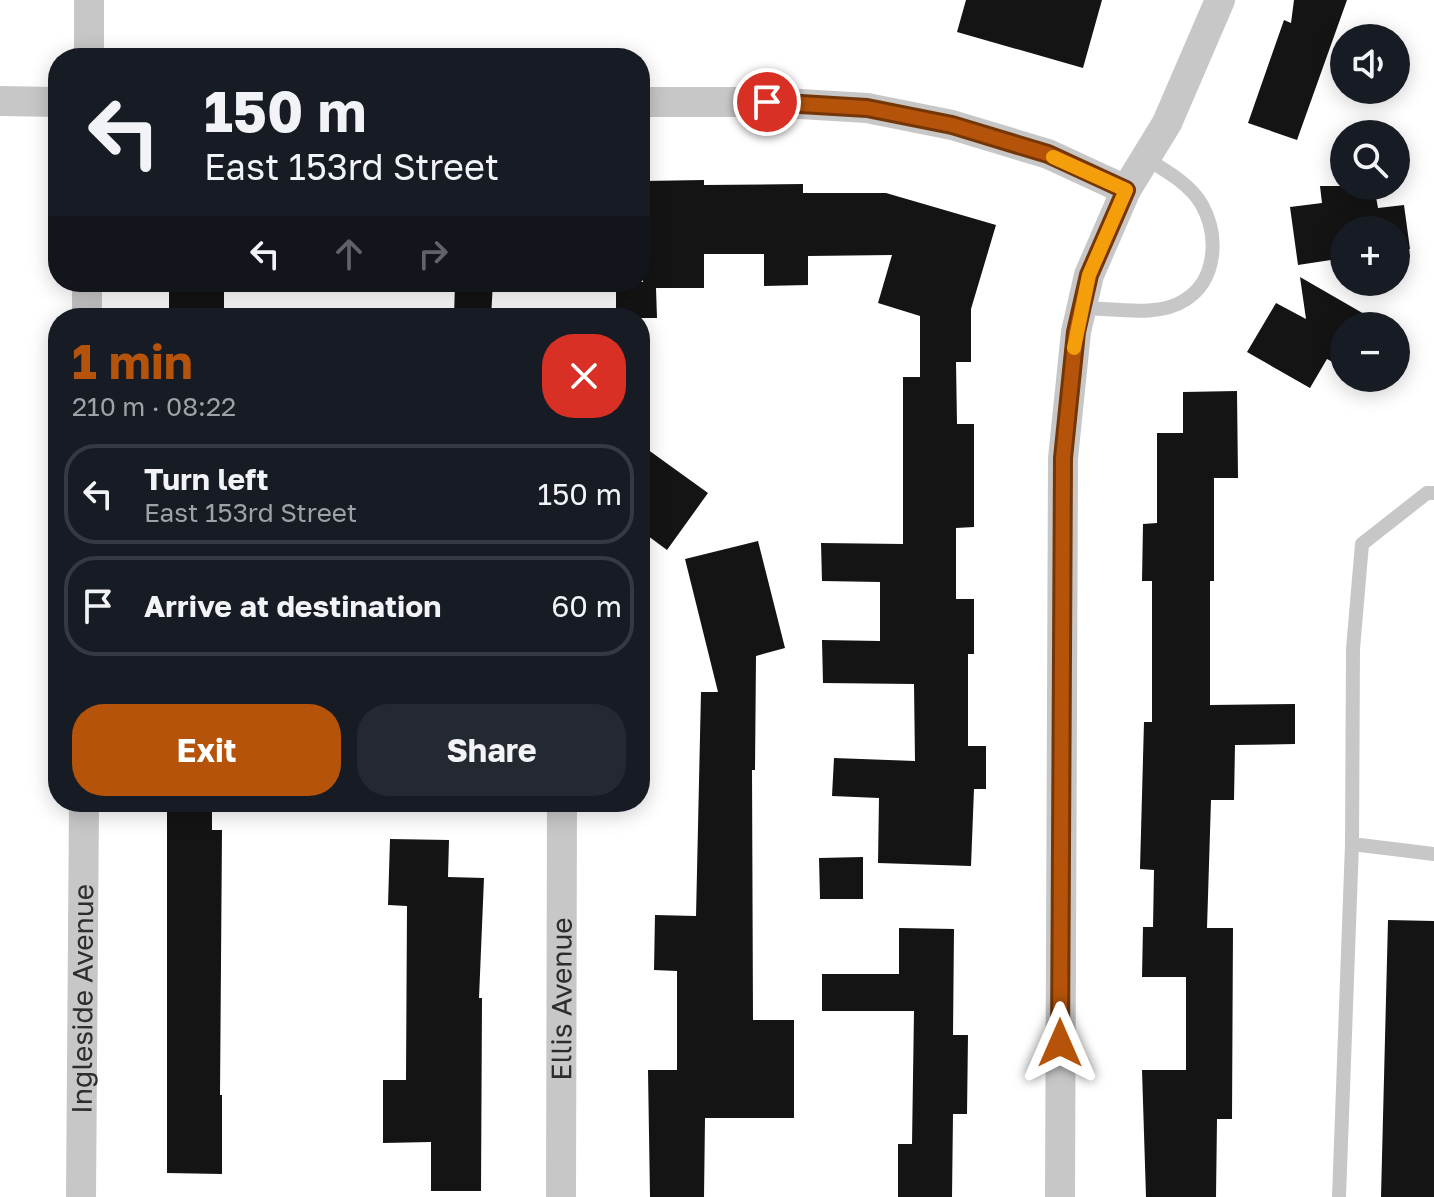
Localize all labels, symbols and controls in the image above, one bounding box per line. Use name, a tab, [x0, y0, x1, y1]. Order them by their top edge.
map controls	[1330, 24, 1410, 392]
button: sound	[1330, 24, 1410, 104]
pin	[733, 68, 801, 136]
text: 150 m	[204, 77, 366, 144]
icon: left	[72, 80, 176, 184]
icon: arrive	[745, 80, 789, 124]
button: search	[1330, 120, 1410, 200]
text: East 153rd Street	[204, 145, 499, 188]
button: +	[1330, 216, 1410, 296]
icon: left	[243, 232, 287, 276]
icon: ahead	[327, 232, 371, 276]
icon: right	[411, 232, 455, 276]
button: −	[1330, 312, 1410, 392]
text: 1 min	[72, 332, 193, 390]
button: close	[542, 334, 626, 418]
text: 210 m · 08:22	[72, 391, 236, 422]
text: Turn left	[144, 461, 269, 497]
icon: left	[76, 472, 120, 516]
text: 150 m	[537, 476, 622, 512]
text: East 153rd Street	[144, 497, 357, 528]
icon: arrive	[76, 584, 120, 628]
text: Arrive at destination	[144, 588, 441, 624]
text: 60 m	[551, 588, 622, 624]
button: Exit	[72, 704, 341, 796]
button: Share	[357, 704, 626, 796]
street label: Ingleside Avenue	[65, 884, 99, 1114]
street label: Ellis Avenue	[544, 917, 578, 1081]
position arrow	[1018, 1001, 1102, 1085]

